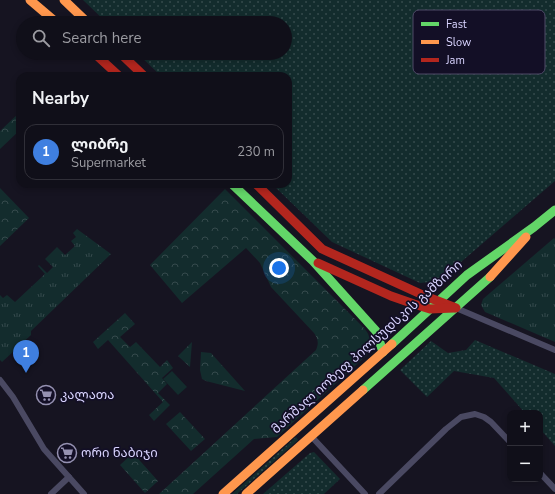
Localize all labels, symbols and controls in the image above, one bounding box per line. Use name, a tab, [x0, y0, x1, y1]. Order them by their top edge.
legend	[413, 10, 545, 74]
search box	[16, 16, 292, 60]
text: Fast	[446, 17, 467, 32]
icon: search	[30, 27, 52, 49]
text: Search here	[62, 28, 142, 48]
text: Slow	[446, 35, 471, 50]
text: Jam	[445, 53, 465, 68]
text: Nearby	[32, 87, 89, 110]
text: ლიბრე	[71, 134, 128, 154]
text: 1	[42, 143, 50, 161]
text: 230 m	[237, 143, 275, 161]
text: Supermarket	[71, 154, 146, 172]
street label: მარშალ იოზეფ პილსუდსკის გამზირი	[267, 256, 467, 438]
your location	[269, 258, 289, 278]
pin: 1	[13, 340, 39, 373]
supermarket icon: კალათა	[35, 384, 57, 406]
place label: კალათა	[60, 386, 114, 404]
map controls	[507, 410, 543, 482]
button: +	[507, 410, 543, 446]
supermarket icon: ორი ნაბიჯი	[56, 442, 78, 464]
place label: ორი ნაბიჯი	[81, 444, 158, 462]
button: −	[507, 446, 543, 482]

